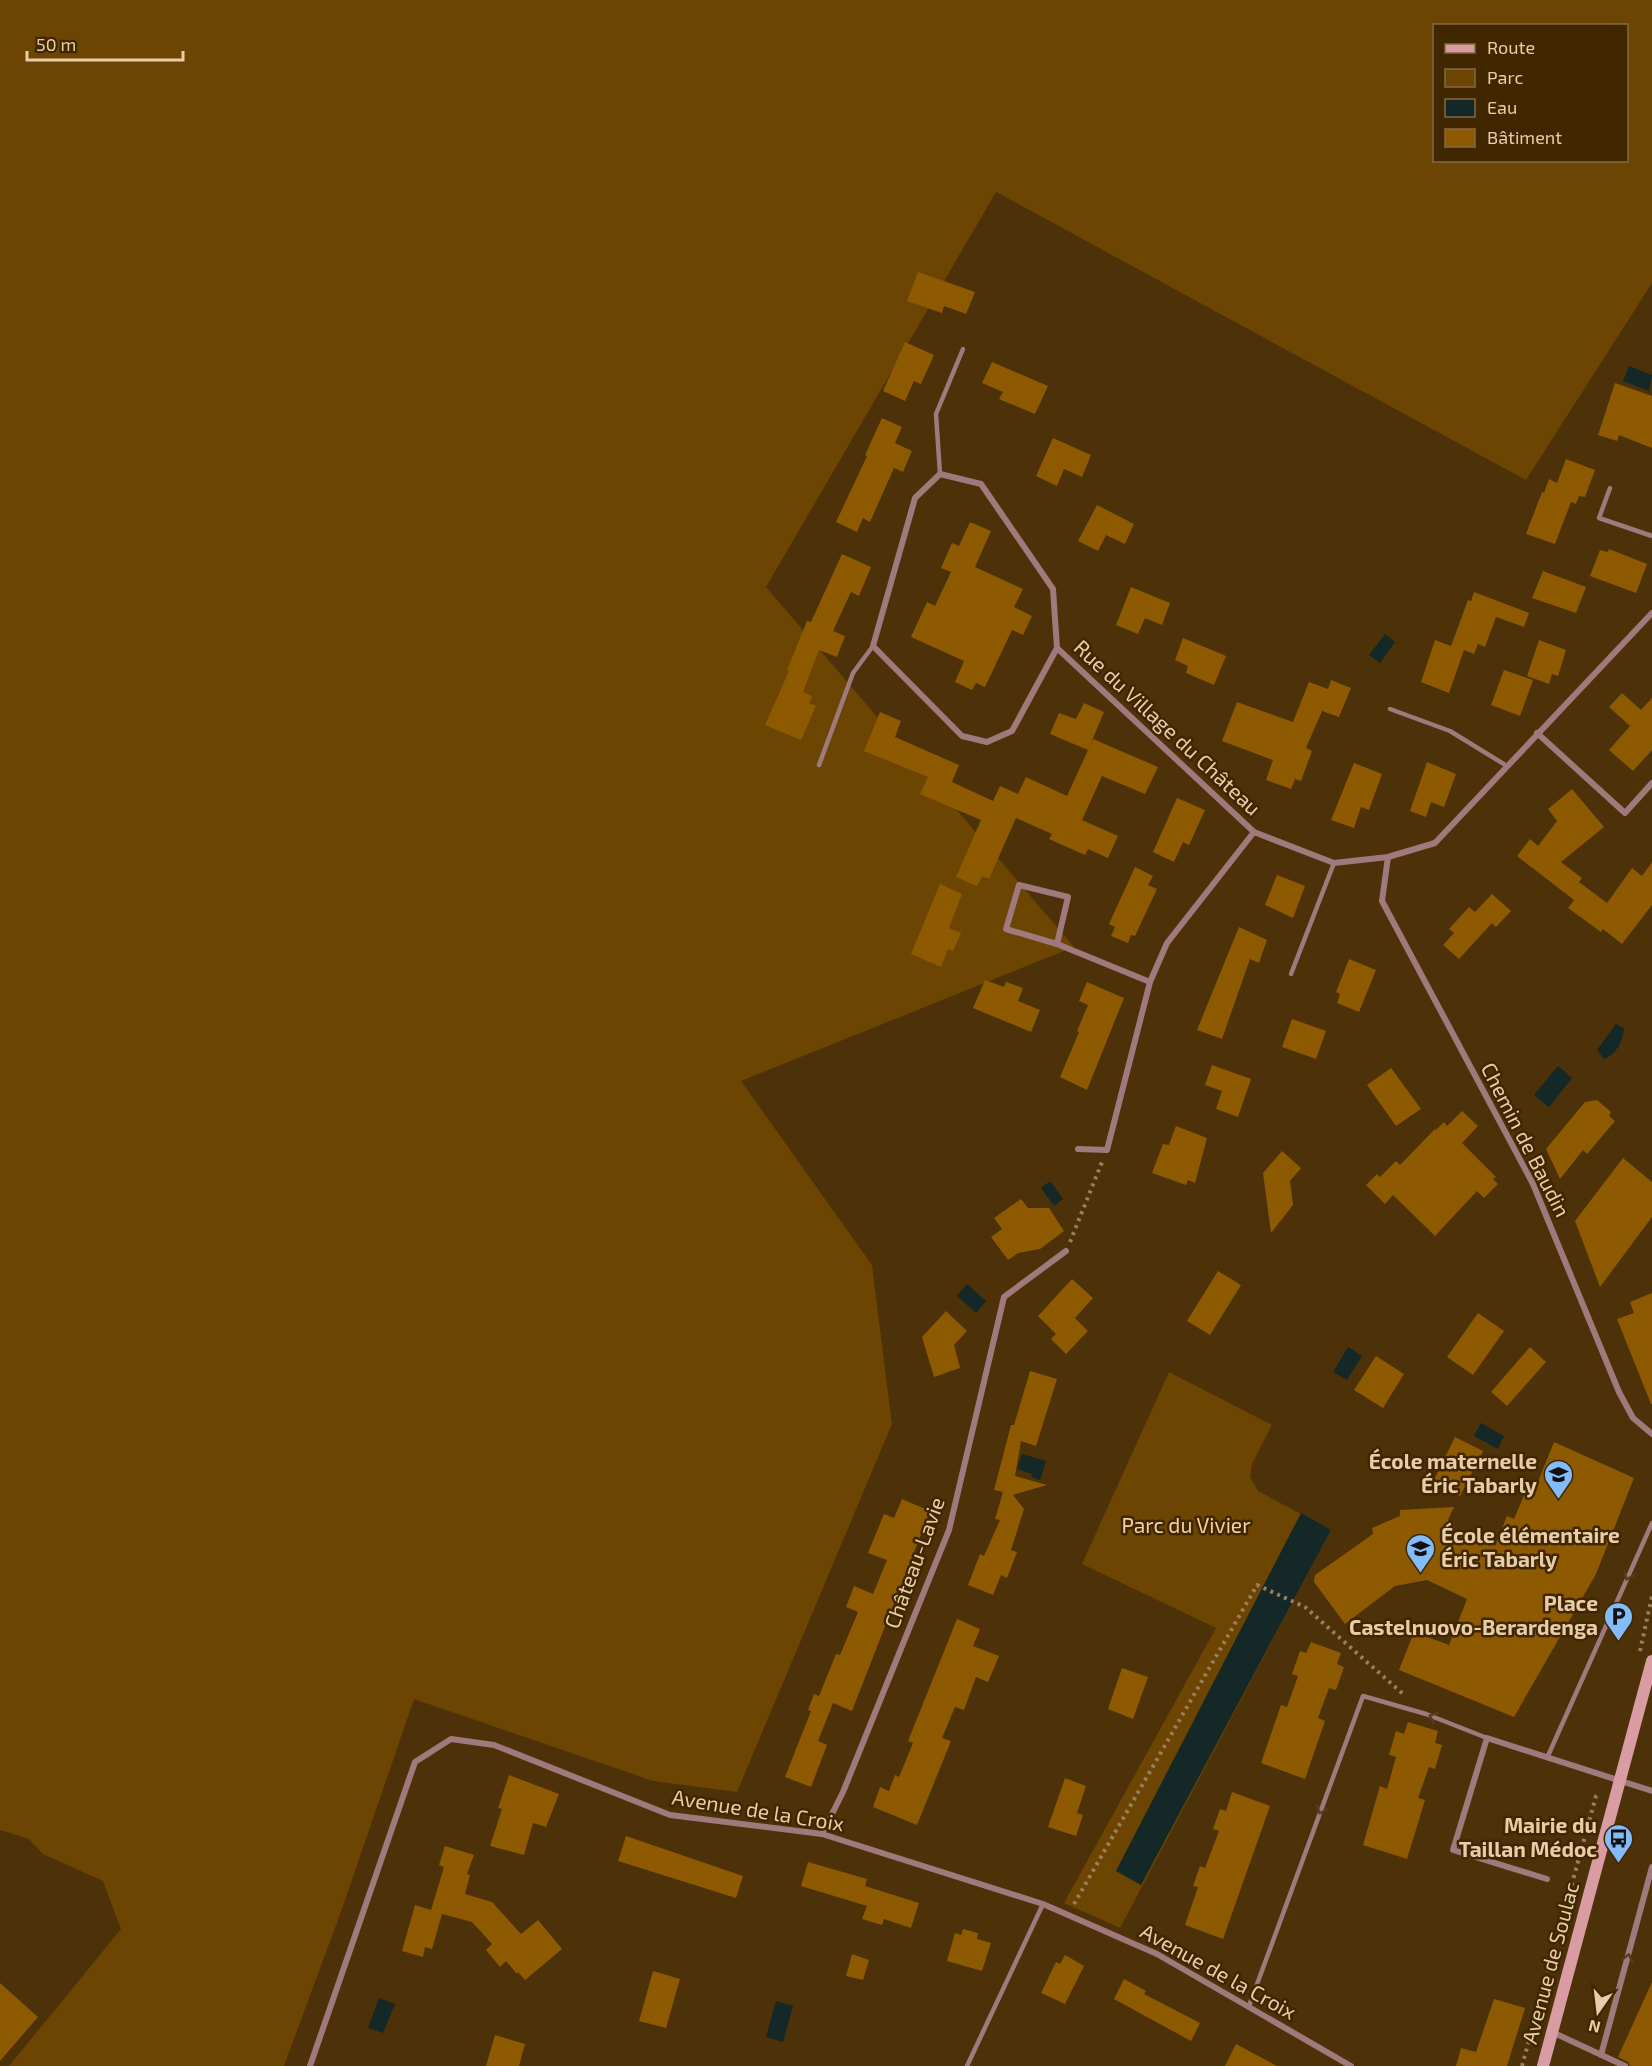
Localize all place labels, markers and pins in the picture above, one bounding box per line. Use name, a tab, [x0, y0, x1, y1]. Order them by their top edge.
place label: École maternelle Éric Tabarly	[1369, 1448, 1537, 1498]
school or university icon: École maternelle Éric Tabarly	[1542, 1458, 1574, 1500]
place label: École élémentaire Éric Tabarly	[1441, 1522, 1620, 1572]
school or university icon: École élémentaire Éric Tabarly	[1404, 1532, 1436, 1574]
place label: Place Castelnuovo-Berardenga	[1349, 1590, 1598, 1639]
parking icon: Place Castelnuovo-Berardenga	[1603, 1600, 1635, 1642]
place label: Mairie du Taillan Médoc	[1459, 1812, 1597, 1861]
bus stop icon: Mairie du Taillan Médoc	[1602, 1822, 1634, 1864]

